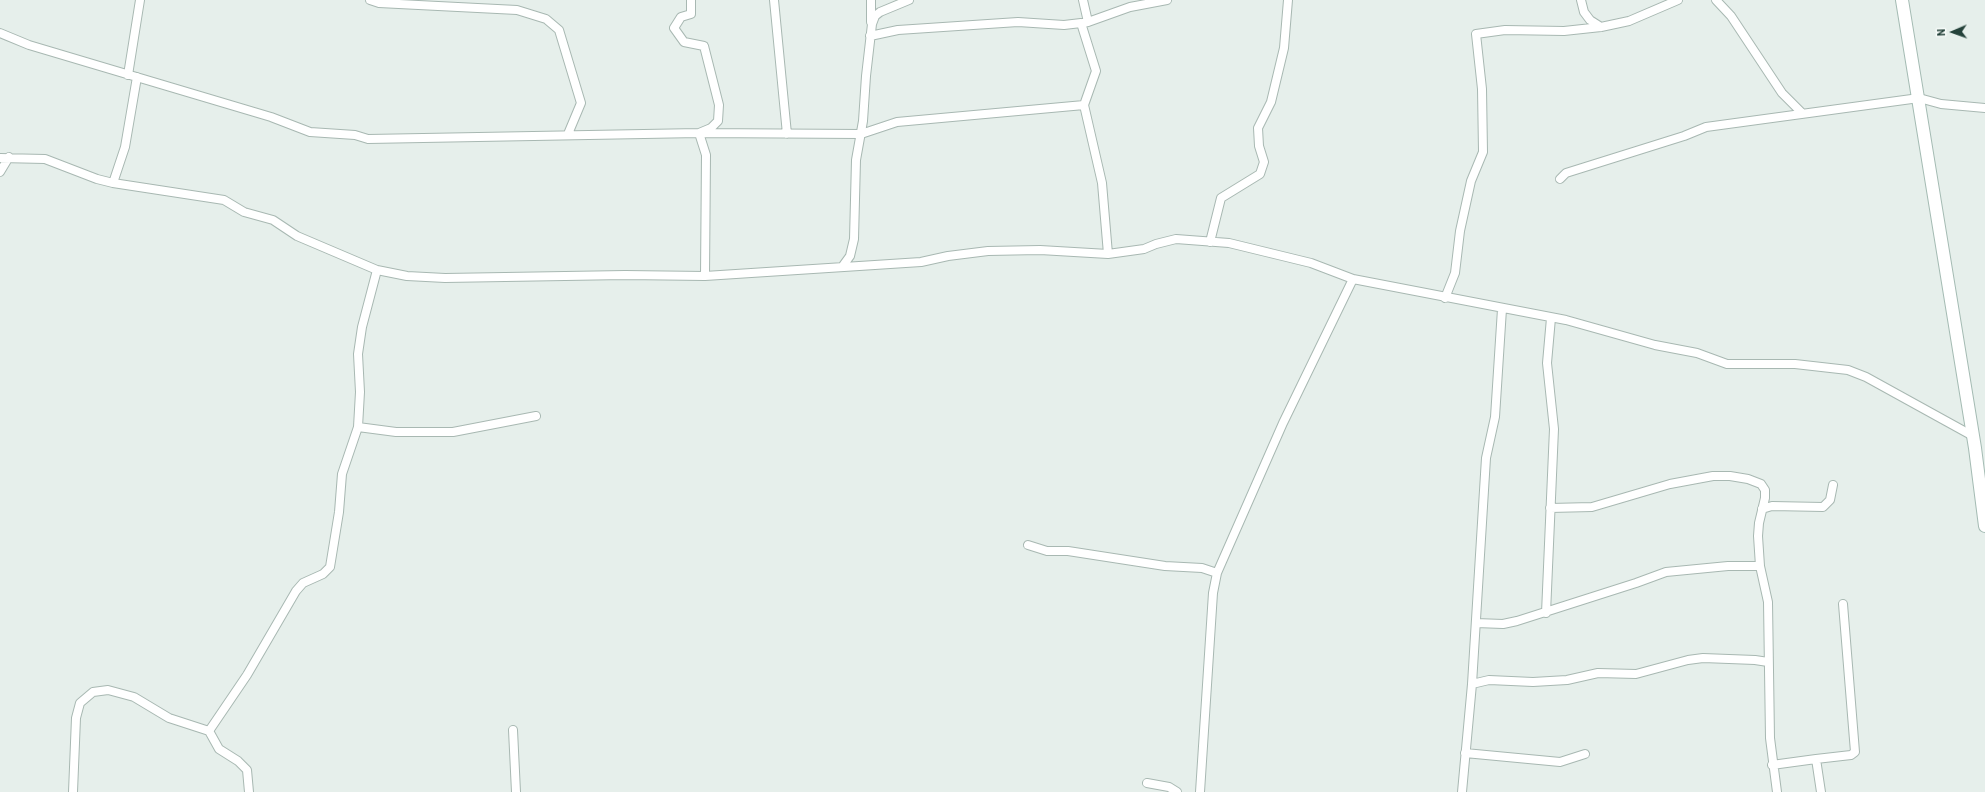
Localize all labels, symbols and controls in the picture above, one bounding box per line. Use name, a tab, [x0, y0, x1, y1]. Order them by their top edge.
north arrow	[1933, 12, 1973, 52]
text: N	[1934, 29, 1947, 36]

